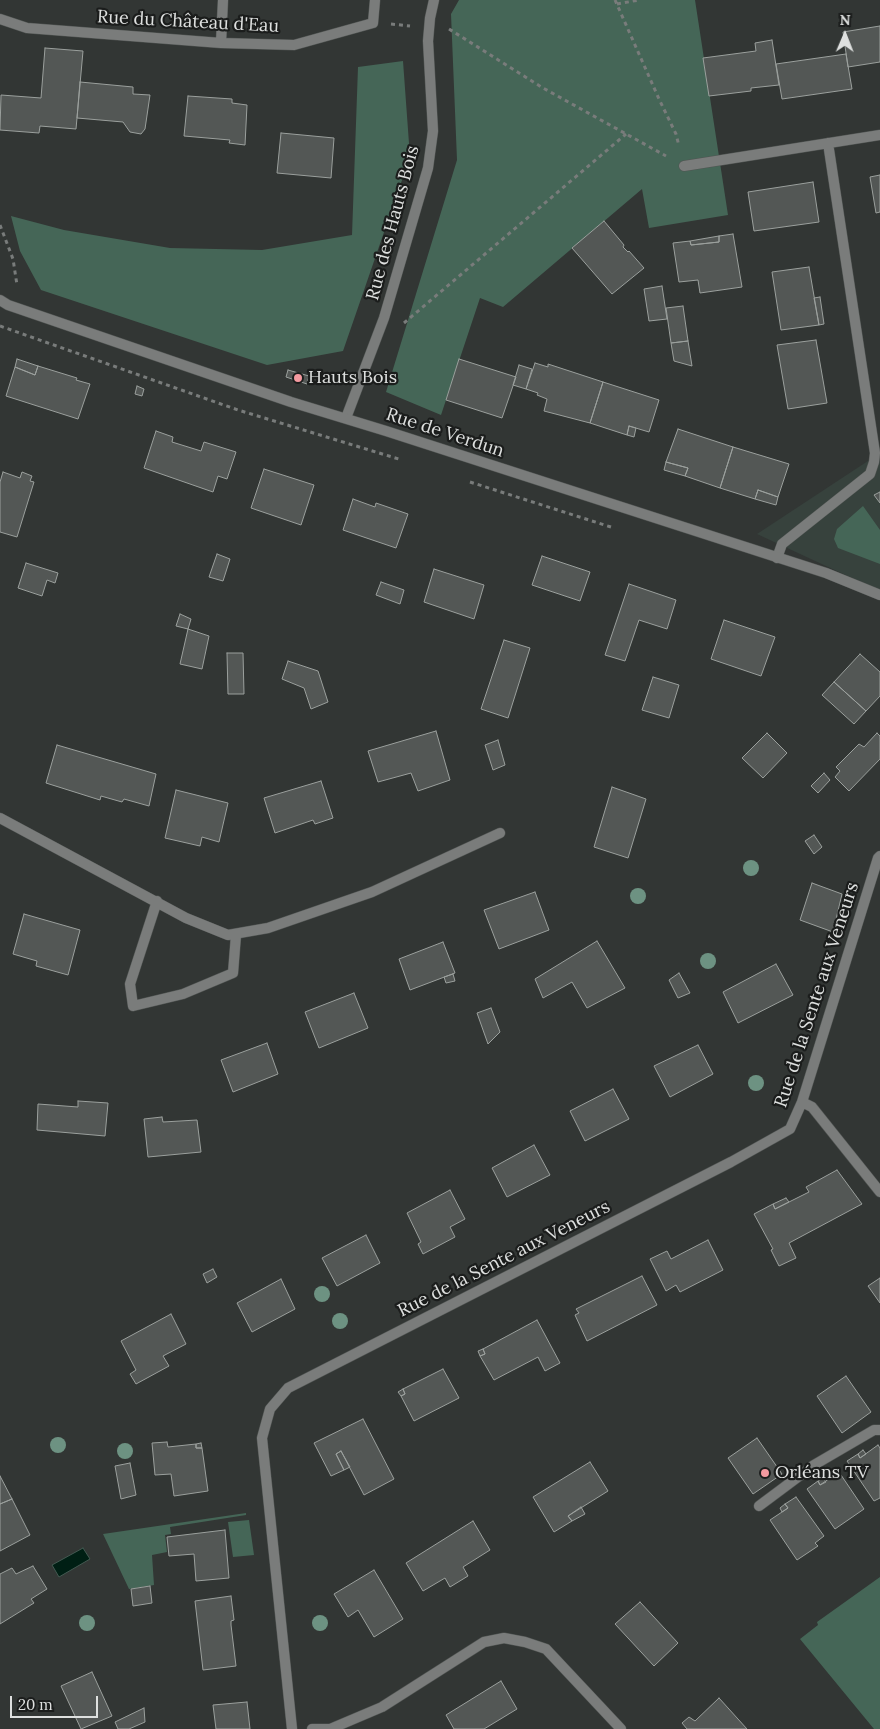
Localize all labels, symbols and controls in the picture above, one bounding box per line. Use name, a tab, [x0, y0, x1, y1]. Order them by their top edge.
street label: Rue du Château d'Eau	[96, 6, 280, 38]
north arrow	[820, 10, 870, 60]
text: N	[840, 11, 851, 29]
street label: Rue des Hauts Bois	[362, 143, 424, 303]
place label: Hauts Bois	[308, 367, 397, 389]
marker: Hauts Bois	[292, 372, 304, 384]
street label: Rue de Verdun	[383, 404, 507, 462]
street label: Rue de la Sente aux Veneurs	[770, 880, 864, 1110]
street label: Rue de la Sente aux Veneurs	[394, 1196, 614, 1322]
place label: Orléans TV	[775, 1462, 869, 1484]
marker: Orléans TV	[759, 1467, 771, 1479]
scale bar	[12, 1686, 100, 1718]
text: 20 m	[18, 1695, 53, 1714]

